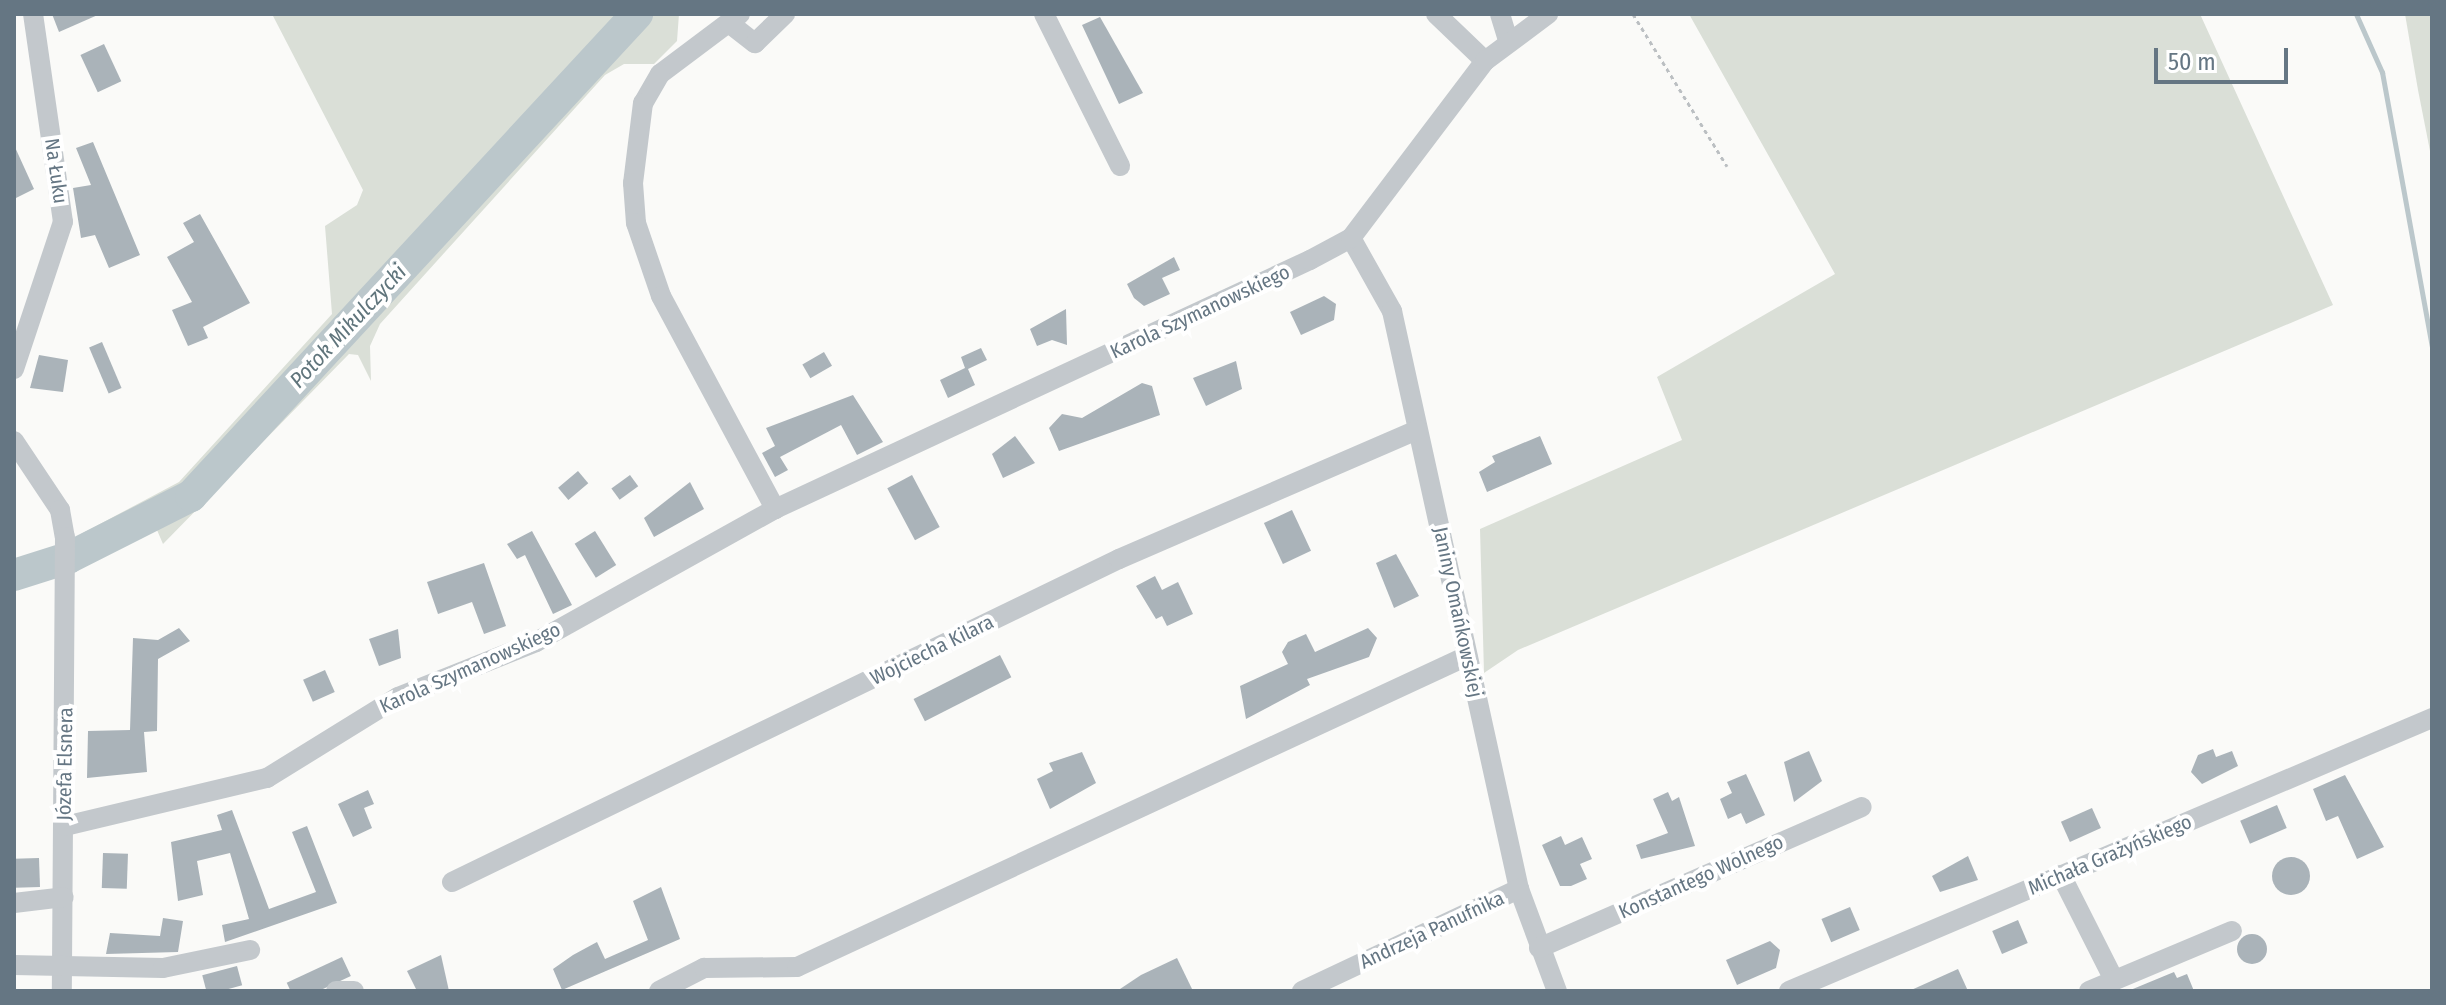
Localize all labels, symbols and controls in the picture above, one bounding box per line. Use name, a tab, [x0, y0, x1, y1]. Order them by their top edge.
scale bar	[2158, 32, 2292, 82]
text: 50 m	[2168, 48, 2216, 76]
street label: Na Łuku	[40, 137, 72, 205]
water label: Potok Mikulczycki	[284, 259, 412, 393]
street label: Karola Szymanowskiego	[1107, 260, 1293, 364]
street label: Janiny Omańkowskiej	[1428, 525, 1488, 699]
street label: Wojciecha Kilara	[866, 610, 998, 690]
street label: Karola Szymanowskiego	[376, 617, 564, 719]
street label: Józefa Elsnera	[52, 707, 78, 821]
street label: Michała Grażyńskiego	[2025, 810, 2195, 900]
street label: Konstantego Wolnego	[1615, 830, 1787, 924]
street label: Andrzeja Panufnika	[1356, 886, 1508, 974]

